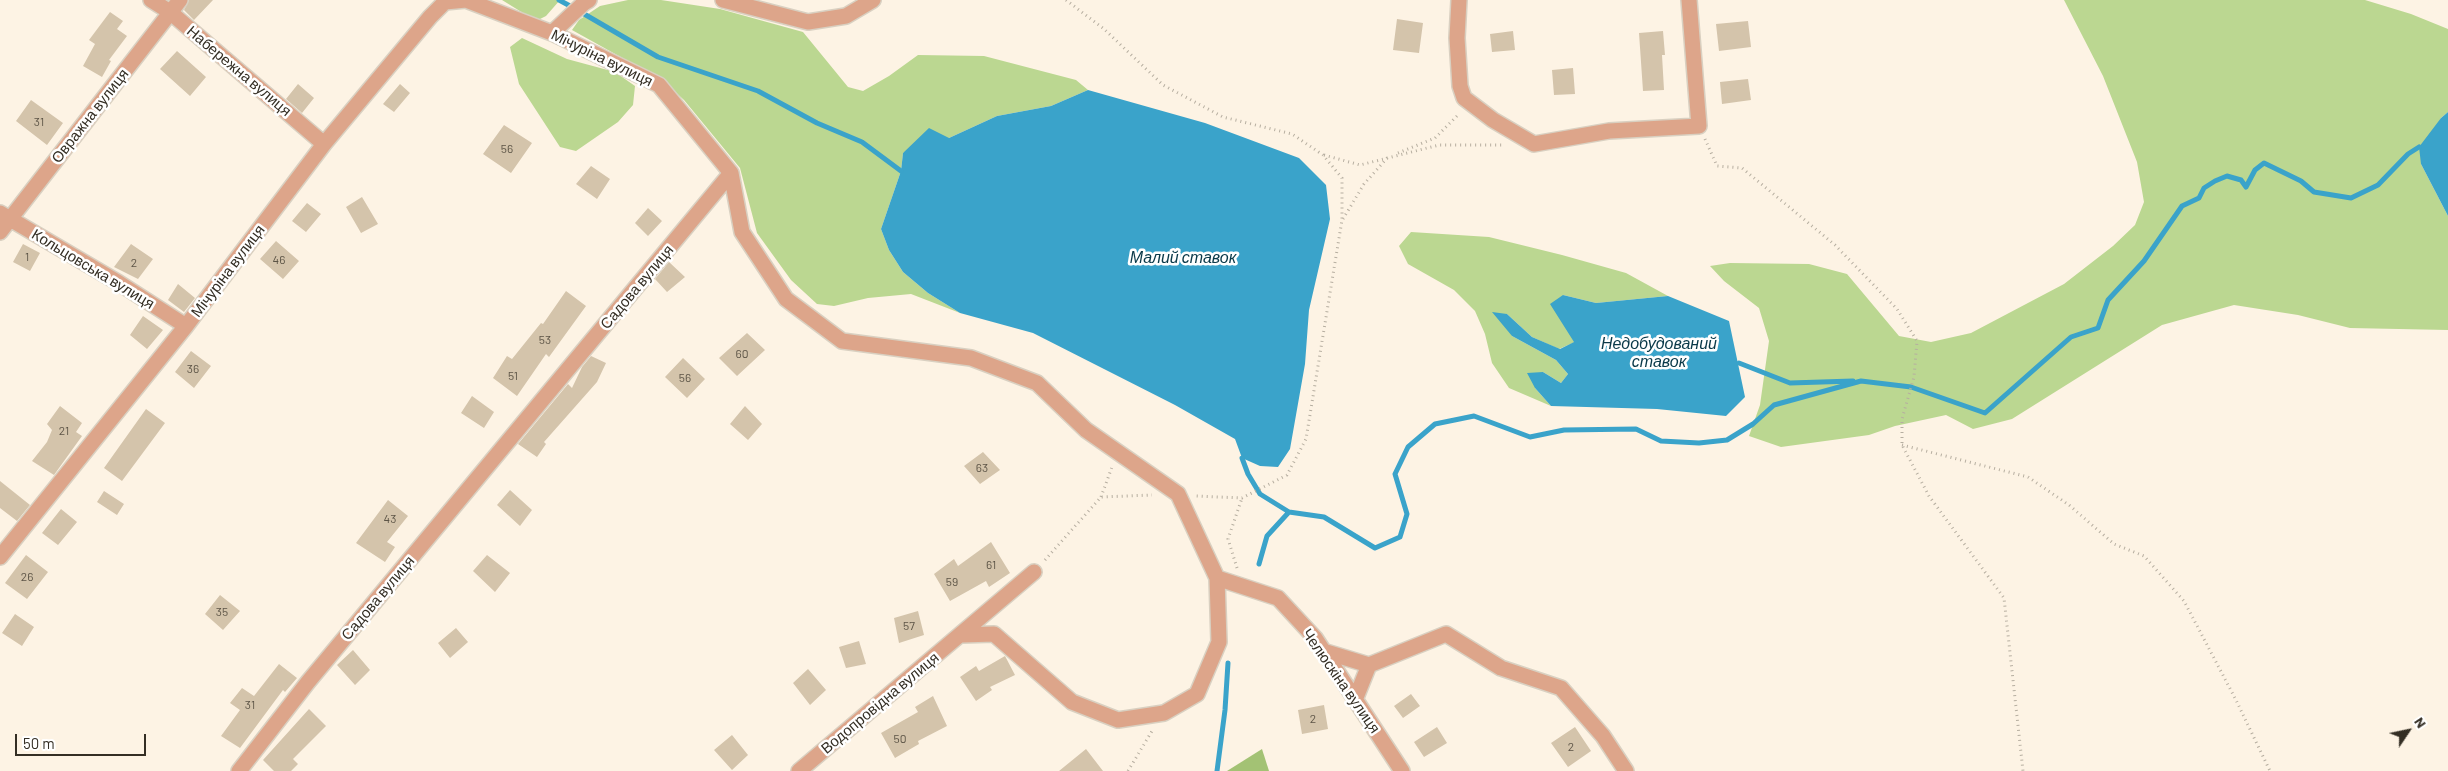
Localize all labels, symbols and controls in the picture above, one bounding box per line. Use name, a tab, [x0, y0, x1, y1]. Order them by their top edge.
street label: Набережна вулиця	[183, 22, 295, 120]
street label: Мічуріна вулиця	[548, 26, 656, 90]
street label: Овражна вулиця	[48, 65, 132, 167]
house number: 31	[34, 115, 44, 129]
house number: 56	[501, 142, 513, 156]
street label: Мічуріна вулиця	[187, 221, 269, 321]
street label: Кольцовська вулиця	[28, 225, 158, 313]
street label: Садова вулиця	[597, 241, 677, 333]
water label: Малий ставок	[1130, 248, 1236, 268]
house number: 1	[25, 250, 29, 264]
house number: 46	[273, 253, 285, 267]
house number: 2	[131, 256, 137, 270]
house number: 53	[539, 333, 551, 347]
water label: Недобудований ставок	[1601, 334, 1717, 372]
house number: 60	[736, 347, 748, 361]
house number: 36	[187, 362, 199, 376]
house number: 51	[508, 369, 518, 383]
house number: 56	[679, 371, 691, 385]
house number: 21	[59, 424, 69, 438]
house number: 63	[976, 461, 988, 475]
house number: 43	[384, 512, 396, 526]
street label: Садова вулиця	[338, 552, 418, 644]
house number: 61	[986, 558, 996, 572]
house number: 26	[21, 570, 33, 584]
house number: 59	[946, 575, 958, 589]
house number: 35	[216, 605, 228, 619]
house number: 57	[903, 619, 915, 633]
street label: Челюскіна вулиця	[1298, 625, 1384, 737]
street label: Водопровідна вулиця	[817, 648, 943, 758]
house number: 31	[245, 698, 255, 712]
north arrow	[2383, 706, 2433, 756]
house number: 2	[1310, 712, 1316, 726]
text: N	[2411, 714, 2431, 731]
scale bar	[18, 724, 149, 756]
house number: 50	[894, 732, 906, 746]
text: 50 m	[23, 734, 55, 752]
house number: 2	[1568, 740, 1574, 754]

